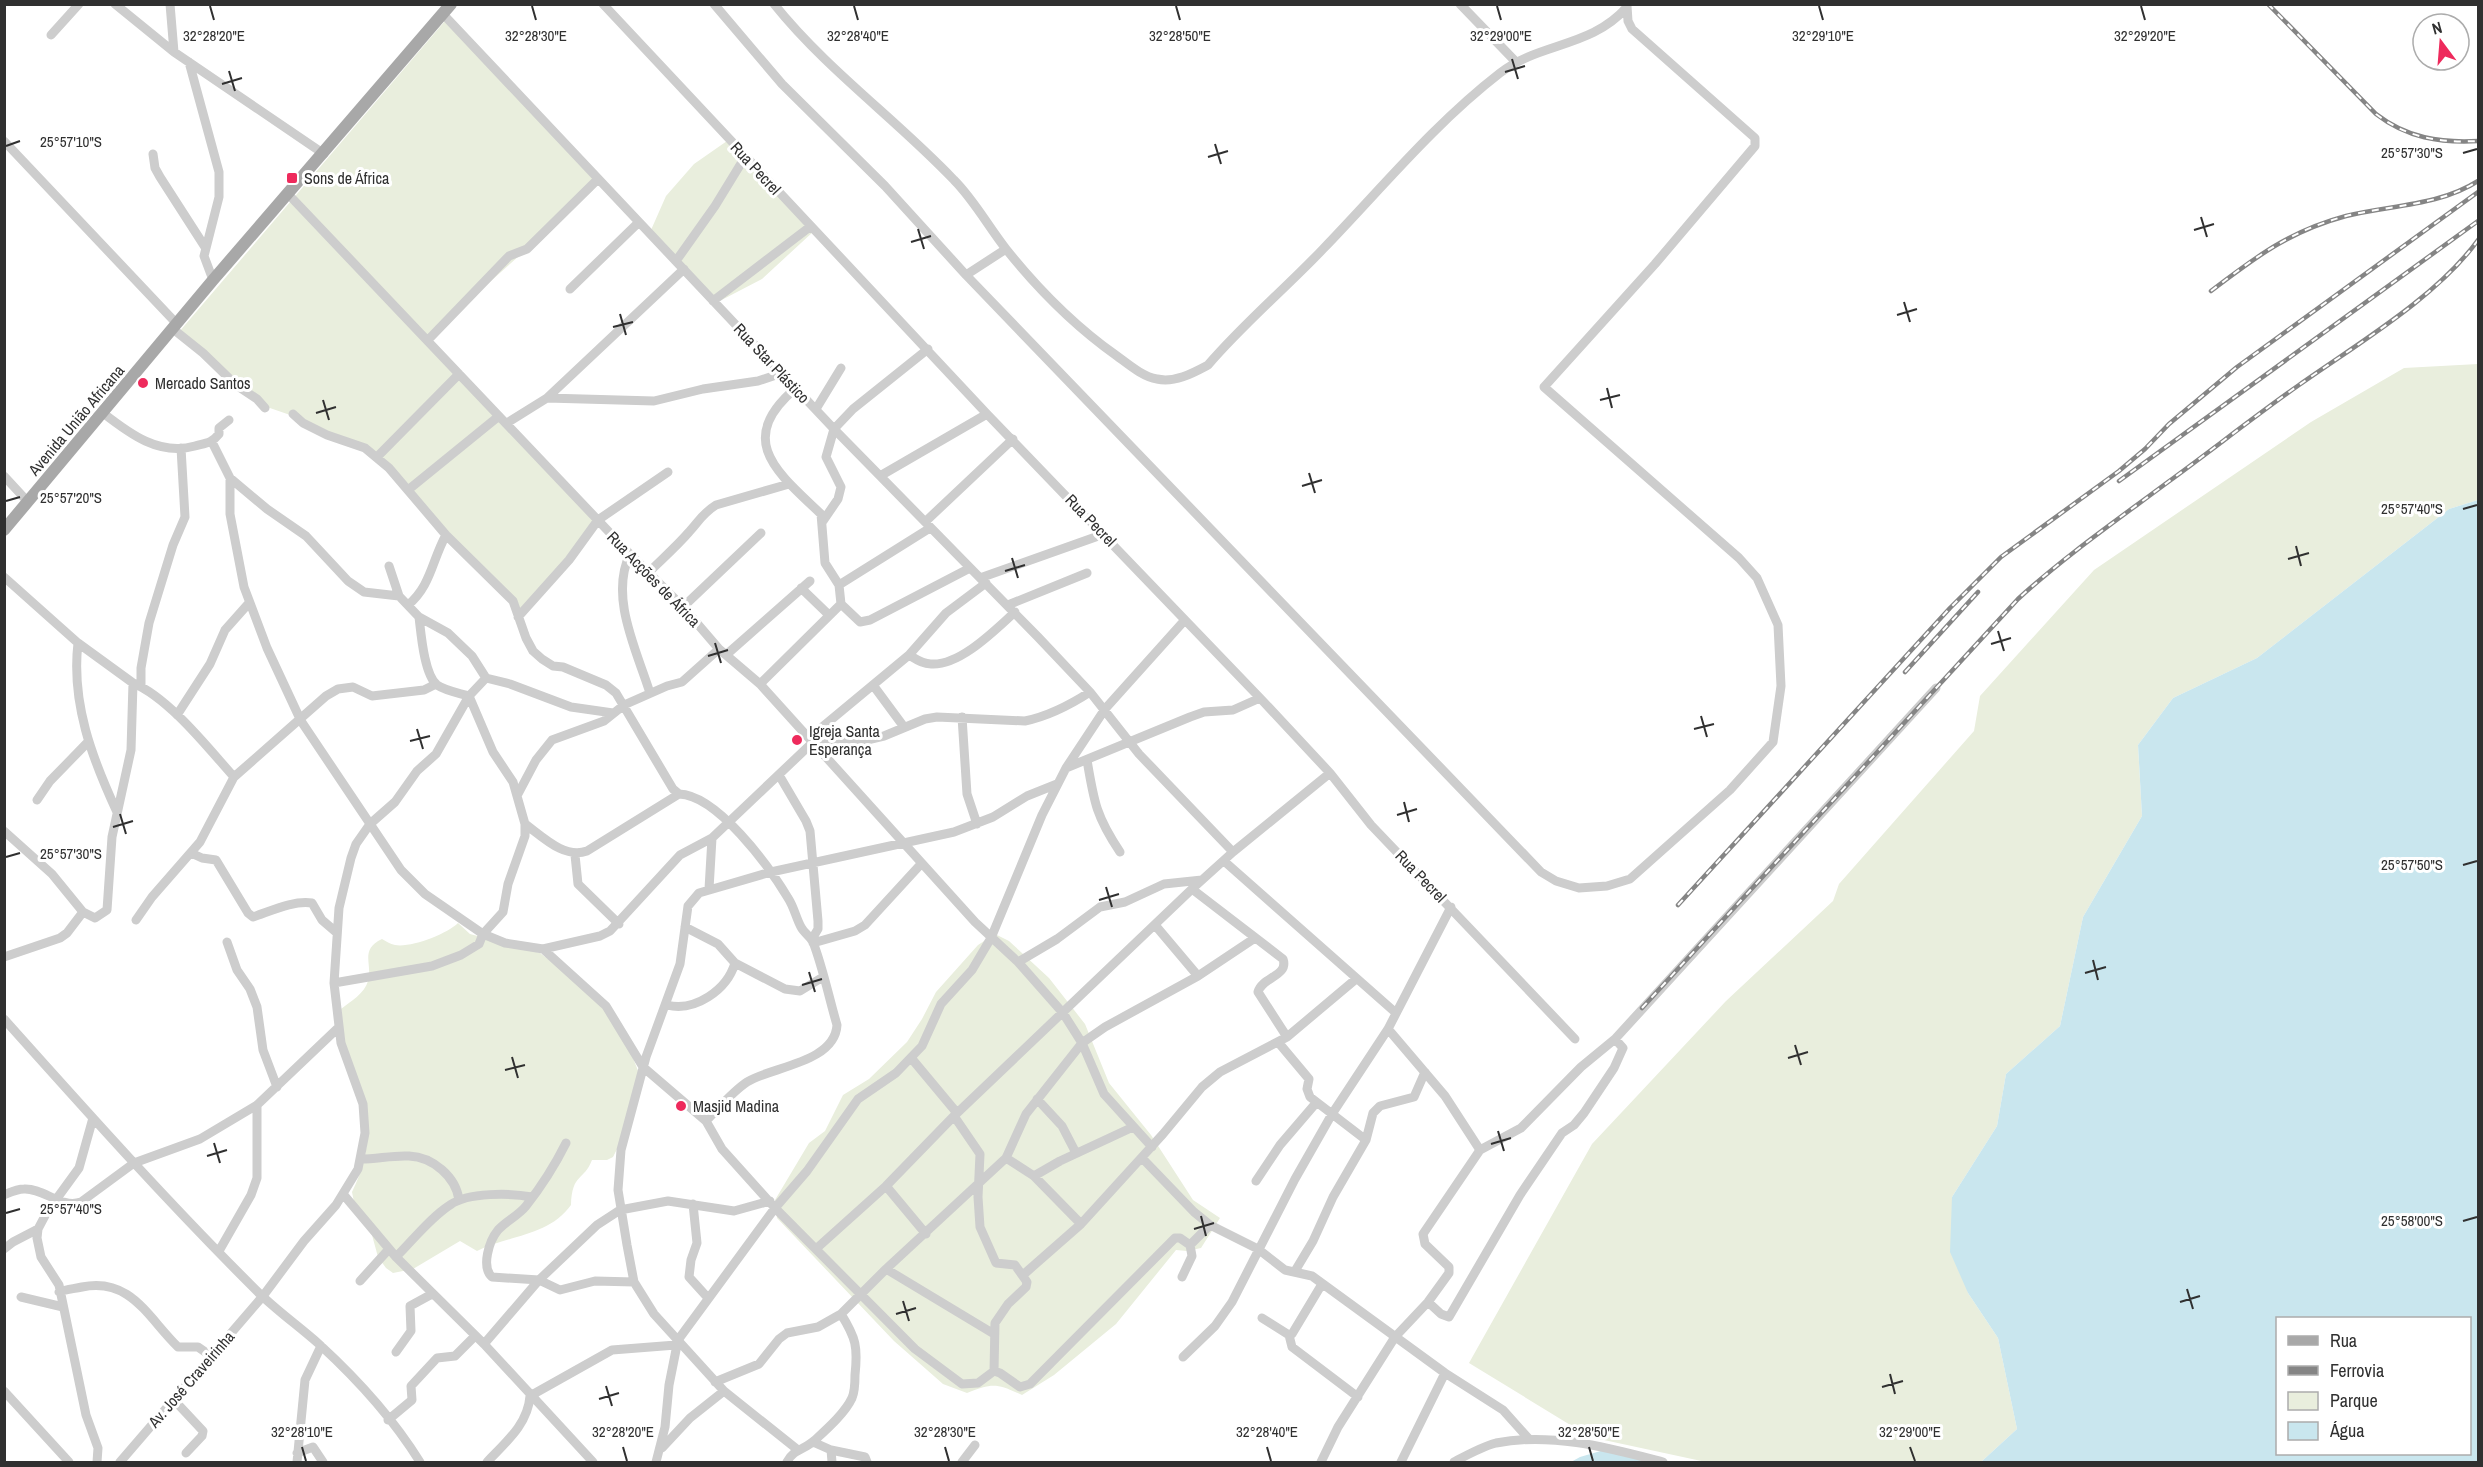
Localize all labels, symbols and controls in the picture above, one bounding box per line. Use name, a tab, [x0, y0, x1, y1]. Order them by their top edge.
north arrow	[2411, 12, 2471, 72]
text: N	[2429, 16, 2444, 39]
text: 32°28'20"E	[183, 25, 245, 46]
text: 32°28'30"E	[505, 25, 567, 46]
text: 32°28'40"E	[827, 25, 889, 46]
text: 32°28'50"E	[1149, 25, 1211, 46]
text: 32°29'00"E	[1470, 25, 1532, 46]
text: 32°29'10"E	[1792, 25, 1854, 46]
text: 32°29'20"E	[2114, 25, 2176, 46]
text: 25°57'10"S	[40, 131, 102, 152]
street label: Rua Pecrel	[726, 137, 786, 199]
text: 25°57'30"S	[2381, 142, 2443, 163]
place label: Sons de África	[304, 167, 390, 189]
marker: Sons de África	[285, 171, 299, 185]
street label: Rua Star Plástico	[729, 318, 815, 408]
street label: Avenida União Africana	[22, 359, 129, 481]
place label: Mercado Santos	[155, 372, 251, 394]
marker: Mercado Santos	[136, 376, 150, 390]
text: 25°57'20"S	[40, 487, 102, 508]
street label: Rua Pecrel	[1061, 489, 1122, 551]
text: 25°57'40"S	[2381, 498, 2443, 519]
street label: Rua Acções de África	[603, 526, 706, 632]
place label: Igreja Santa Esperança	[809, 720, 880, 760]
marker: Igreja Santa Esperança	[790, 733, 804, 747]
text: 25°57'30"S	[40, 843, 102, 864]
street label: Rua Pecrel	[1391, 845, 1452, 907]
text: 25°57'50"S	[2381, 854, 2443, 875]
place label: Masjid Madina	[693, 1095, 780, 1117]
marker: Masjid Madina	[674, 1099, 688, 1113]
text: 25°57'40"S	[40, 1198, 102, 1219]
text: 25°58'00"S	[2381, 1210, 2443, 1231]
legend	[2276, 1317, 2471, 1455]
street label: Av. José Craveirinha	[142, 1325, 240, 1433]
text: Rua	[2330, 1328, 2357, 1353]
text: Ferrovia	[2330, 1358, 2384, 1383]
text: Parque	[2330, 1388, 2378, 1413]
text: Água	[2329, 1418, 2364, 1443]
text: 32°28'10"E	[271, 1421, 333, 1442]
text: 32°28'20"E	[592, 1421, 654, 1442]
text: 32°28'30"E	[914, 1421, 976, 1442]
text: 32°28'40"E	[1236, 1421, 1298, 1442]
text: 32°28'50"E	[1558, 1421, 1620, 1442]
text: 32°29'00"E	[1879, 1421, 1941, 1442]

